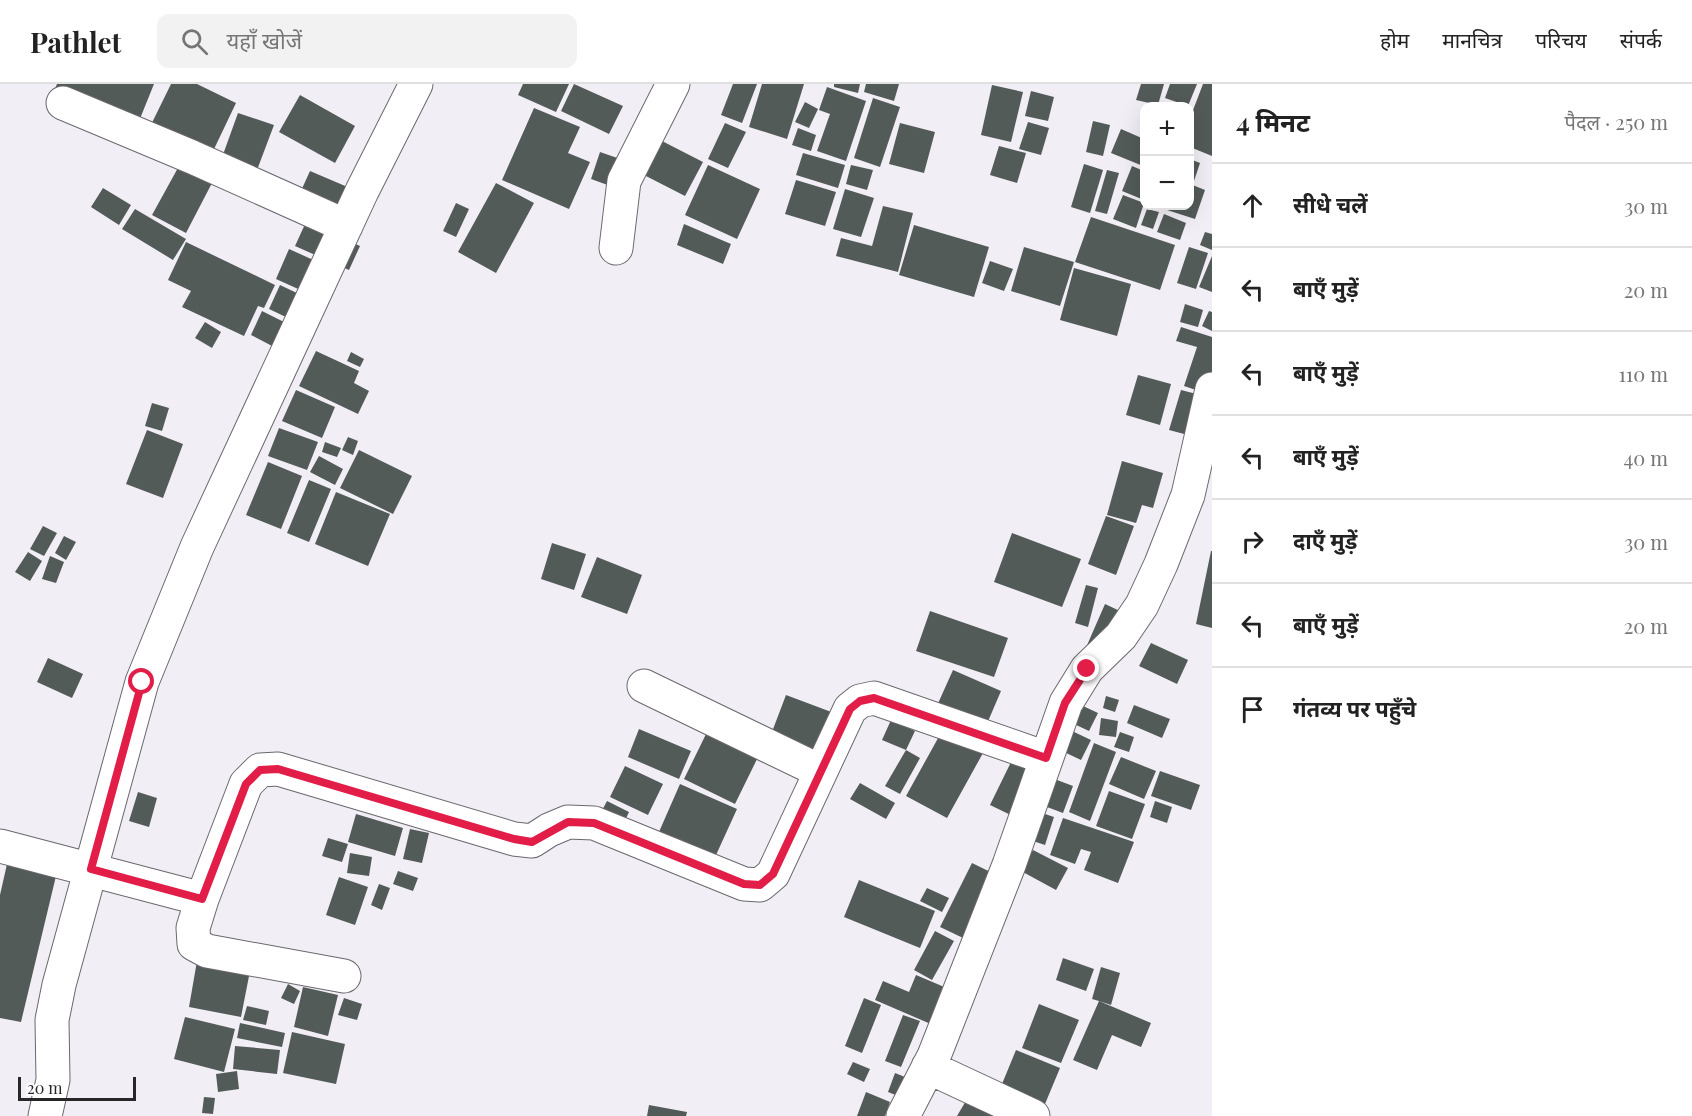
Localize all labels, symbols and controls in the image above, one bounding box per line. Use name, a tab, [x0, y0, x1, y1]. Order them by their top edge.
search box	[157, 14, 577, 68]
text: Pathlet	[30, 23, 121, 60]
icon: search	[178, 25, 211, 58]
text: यहाँ खोजें	[226, 25, 302, 55]
text: होम	[1380, 25, 1409, 53]
text: मानचित्र	[1442, 25, 1502, 53]
text: परिचय	[1535, 25, 1587, 53]
text: संपर्क	[1620, 25, 1662, 53]
map controls	[1140, 102, 1194, 210]
button: +	[1140, 102, 1194, 156]
text: 4 मिनट	[1236, 104, 1310, 139]
text: पैदल · 250 m	[1565, 108, 1668, 135]
button: −	[1140, 156, 1194, 210]
icon: ahead	[1236, 189, 1269, 222]
text: सीधे चलें	[1293, 189, 1367, 219]
text: 30 m	[1624, 192, 1668, 219]
icon: left	[1236, 273, 1269, 306]
text: बाएँ मुड़ें	[1293, 273, 1358, 303]
text: 20 m	[1624, 276, 1668, 303]
icon: left	[1236, 357, 1269, 390]
text: बाएँ मुड़ें	[1293, 357, 1358, 387]
text: 110 m	[1618, 360, 1668, 387]
icon: left	[1236, 441, 1269, 474]
text: बाएँ मुड़ें	[1293, 441, 1358, 471]
text: 40 m	[1623, 444, 1668, 471]
icon: right	[1236, 525, 1269, 558]
text: दाएँ मुड़ें	[1293, 525, 1357, 555]
text: 30 m	[1624, 528, 1668, 555]
icon: left	[1236, 609, 1269, 642]
text: बाएँ मुड़ें	[1293, 609, 1358, 639]
text: 20 m	[1624, 612, 1668, 639]
route end	[1073, 655, 1099, 681]
route start	[128, 668, 154, 694]
icon: arrive	[1236, 693, 1269, 726]
text: गंतव्य पर पहुँचे	[1293, 693, 1416, 723]
scale bar	[18, 1074, 136, 1102]
text: 20 m	[27, 1077, 62, 1098]

